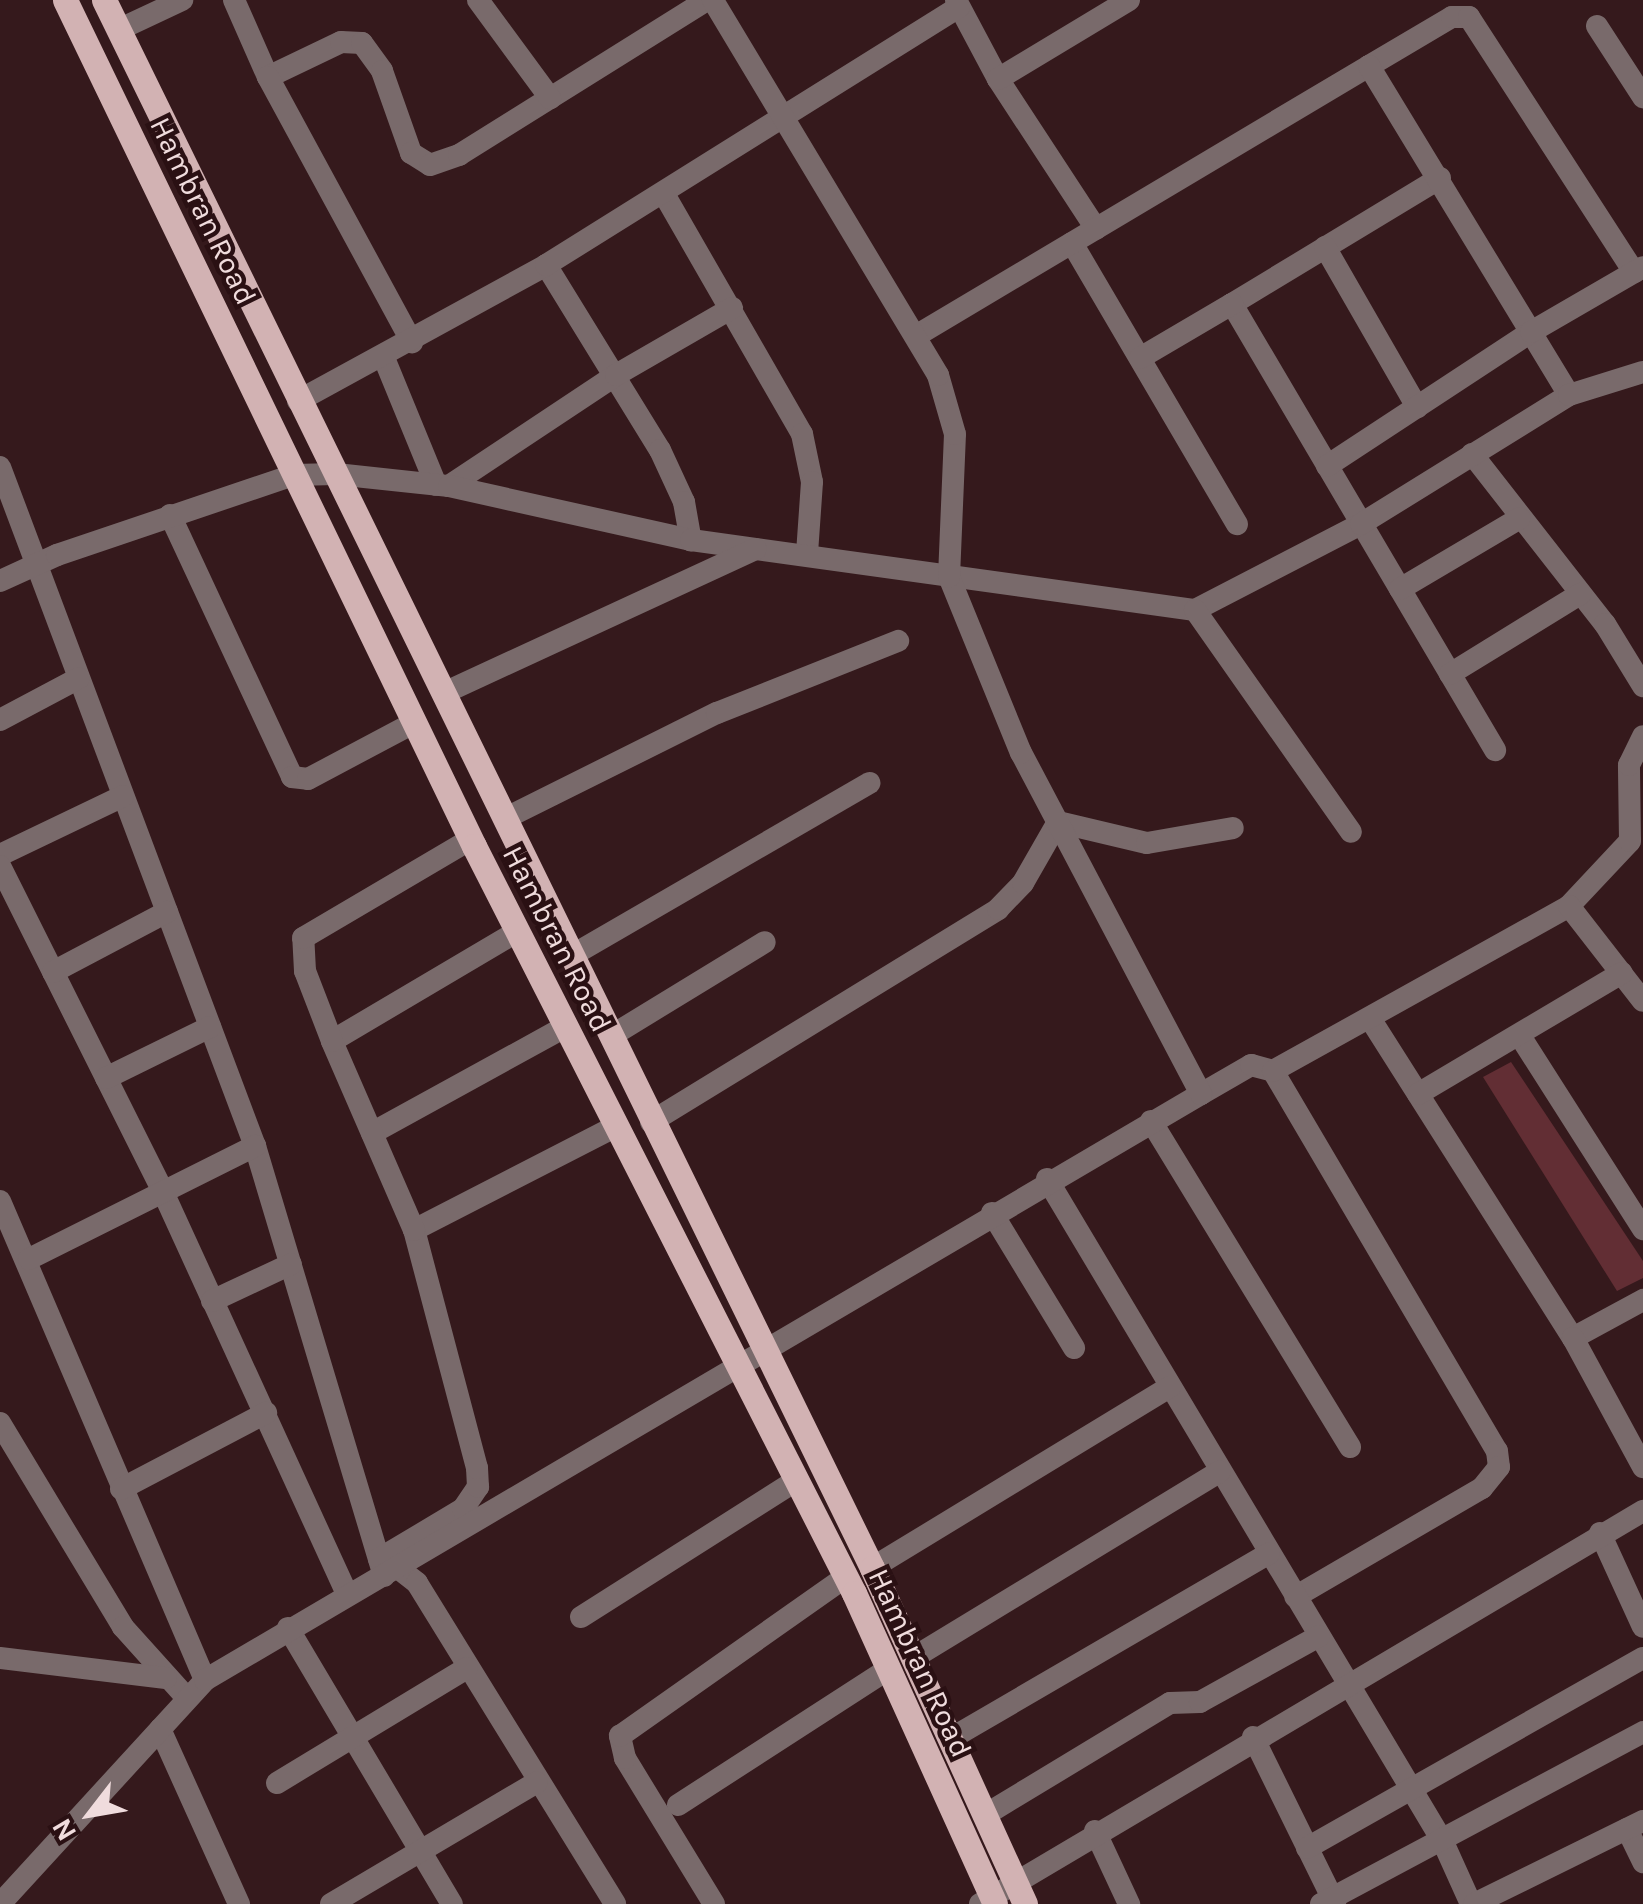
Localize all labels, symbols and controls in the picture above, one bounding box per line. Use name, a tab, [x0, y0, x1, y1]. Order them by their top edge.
street label: Hambran Road	[142, 111, 264, 311]
street label: Hambran Road	[495, 840, 619, 1038]
street label: Hambran Road	[861, 1563, 979, 1763]
north arrow	[40, 1764, 140, 1864]
text: N	[45, 1813, 83, 1847]

